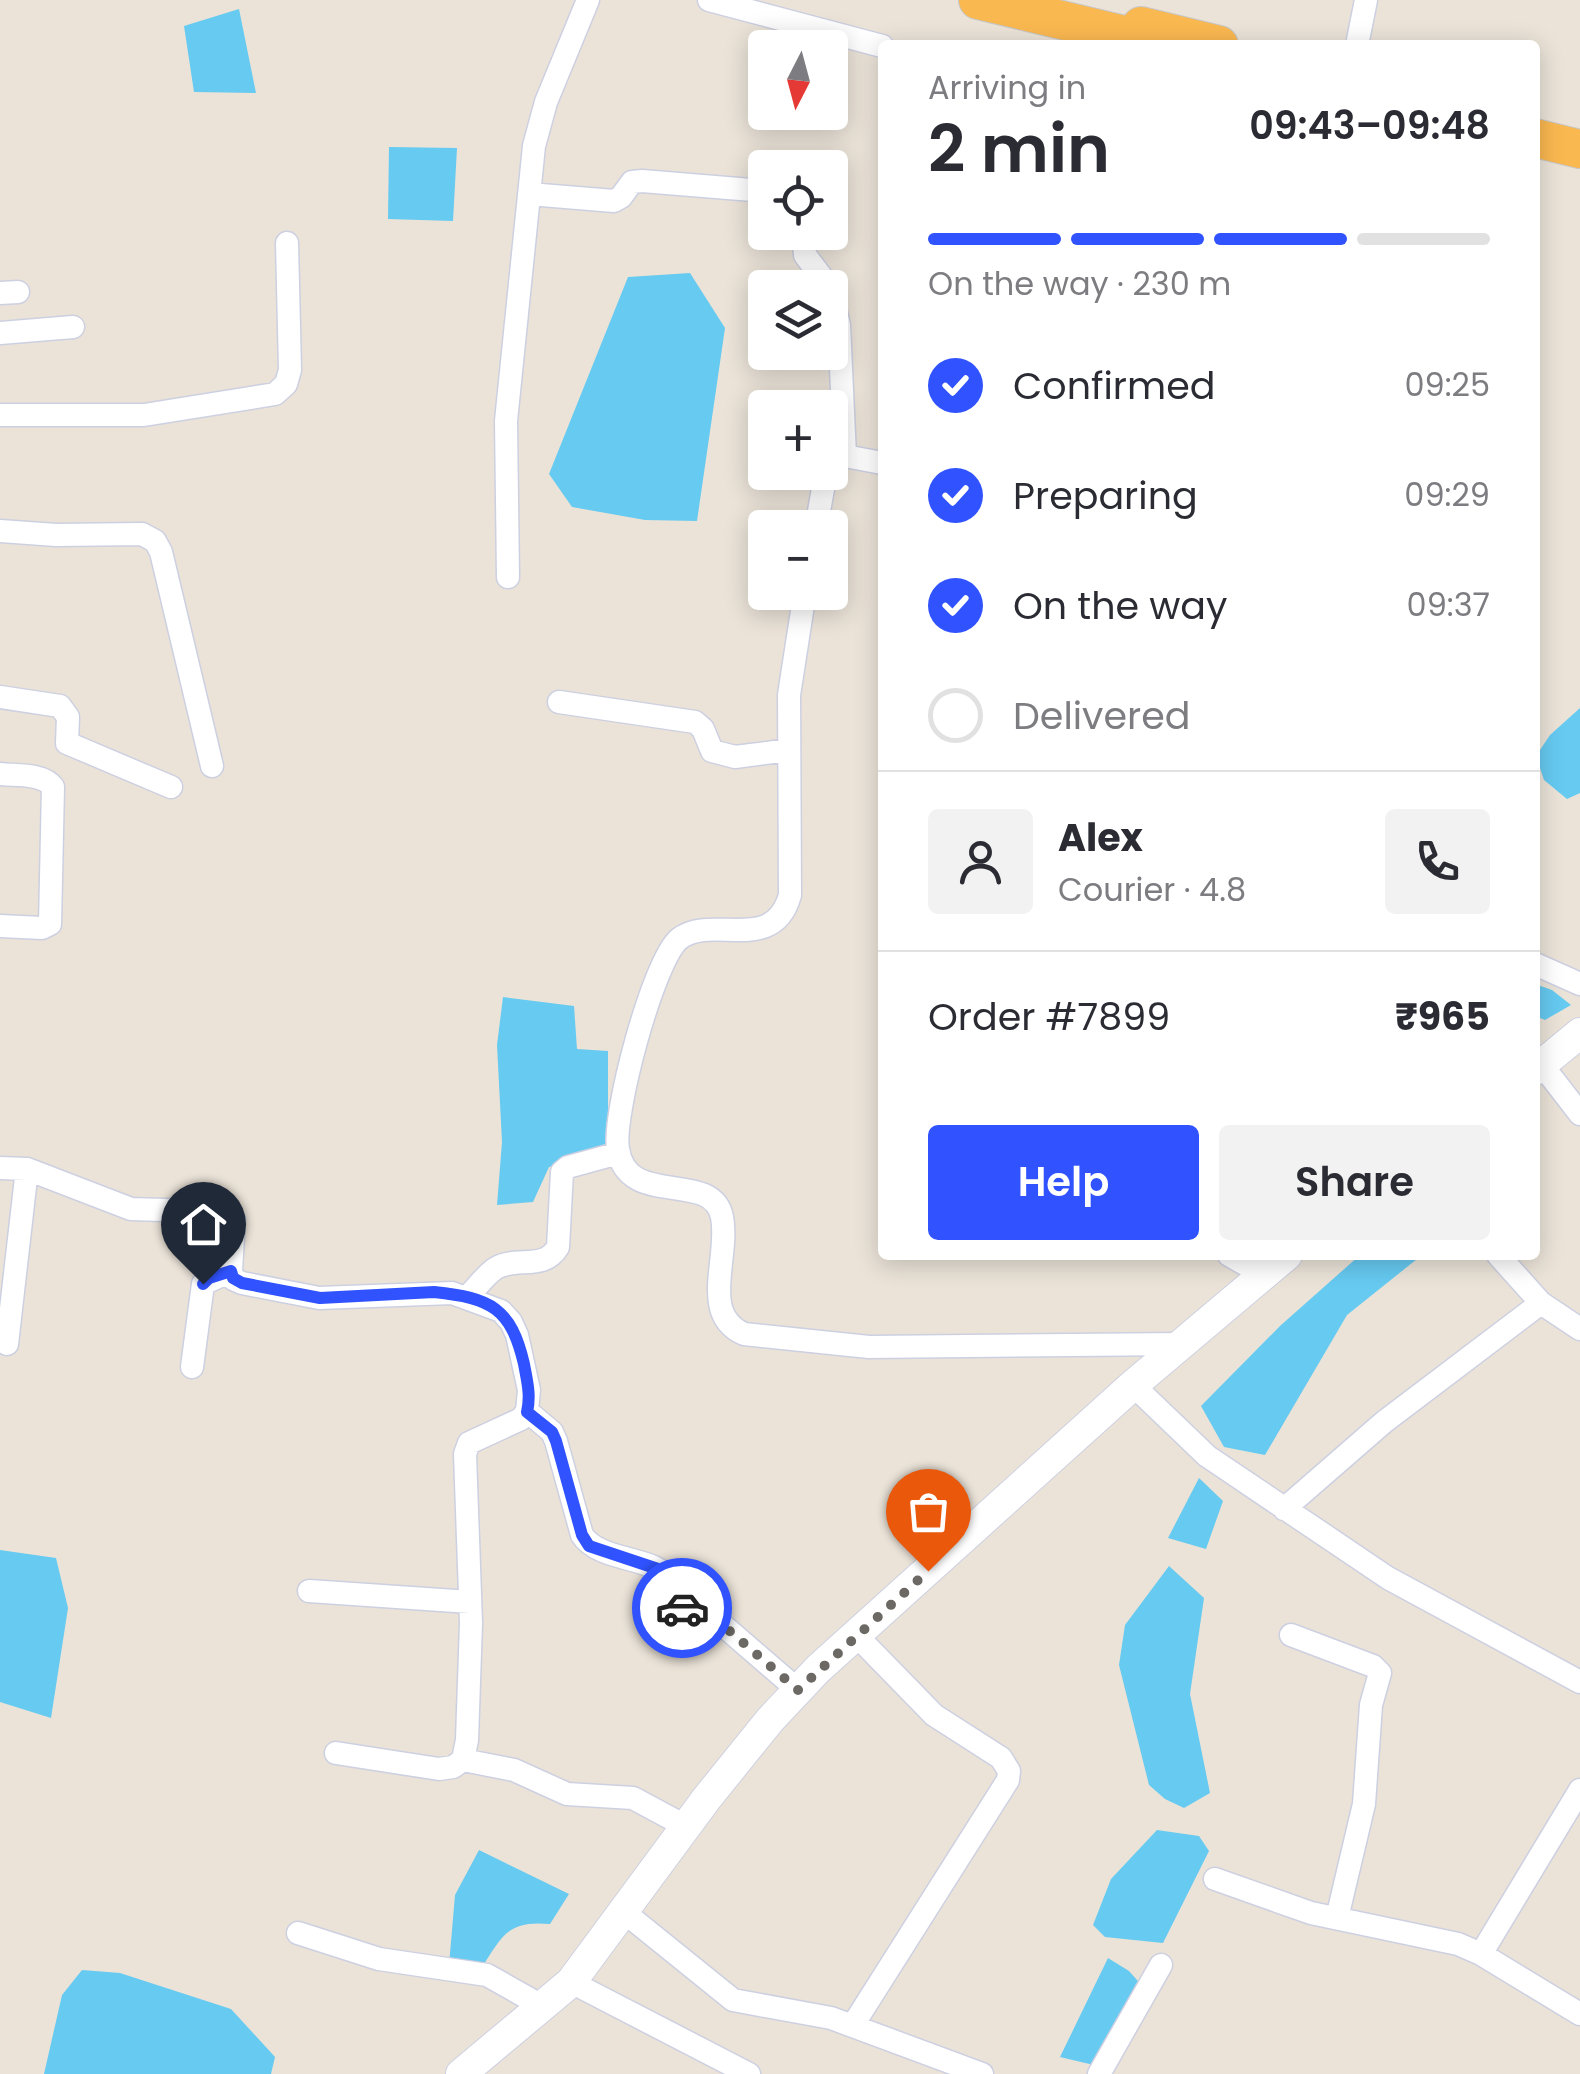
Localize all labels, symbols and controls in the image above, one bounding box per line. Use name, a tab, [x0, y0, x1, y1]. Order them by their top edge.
north arrow	[748, 30, 848, 130]
map controls	[748, 30, 848, 610]
text: Arriving in	[928, 65, 1086, 110]
text: 09:43–09:48	[1249, 99, 1490, 152]
text: 2 min	[928, 104, 1110, 195]
button: locate	[748, 150, 848, 250]
text: On the way · 230 m	[928, 261, 1231, 306]
button: layers	[748, 270, 848, 370]
icon: check	[928, 358, 983, 413]
text: Confirmed	[1013, 359, 1215, 412]
text: 09:25	[1404, 362, 1490, 407]
button: +	[748, 390, 848, 490]
icon: check	[928, 468, 983, 523]
text: Preparing	[1013, 469, 1198, 522]
text: 09:29	[1404, 472, 1490, 517]
button: −	[748, 510, 848, 610]
icon: check	[928, 578, 983, 633]
text: On the way	[1013, 579, 1227, 632]
text: 09:37	[1407, 582, 1490, 627]
text: Delivered	[1013, 689, 1190, 742]
button: person	[928, 809, 1033, 914]
button: phone	[1385, 809, 1490, 914]
text: Alex	[1058, 811, 1143, 864]
text: Courier · 4.8	[1058, 867, 1246, 912]
text: Order #7899	[928, 990, 1170, 1043]
text: ₹965	[1395, 990, 1490, 1043]
button: Help	[928, 1125, 1199, 1240]
button: Share	[1219, 1125, 1490, 1240]
pin	[161, 1182, 246, 1285]
icon: home	[176, 1197, 231, 1252]
pin	[886, 1469, 971, 1572]
icon: bag	[901, 1484, 956, 1539]
courier	[632, 1558, 732, 1658]
icon: car	[655, 1581, 710, 1636]

